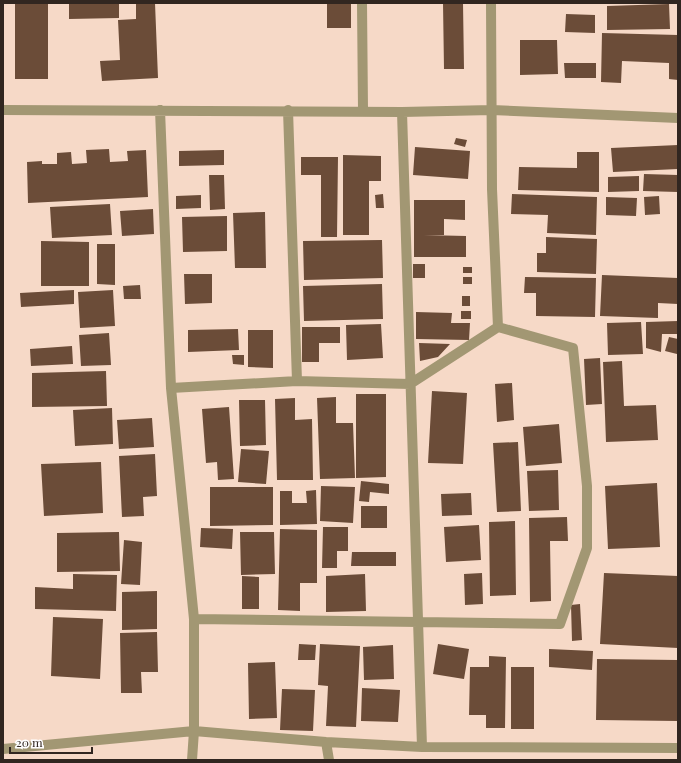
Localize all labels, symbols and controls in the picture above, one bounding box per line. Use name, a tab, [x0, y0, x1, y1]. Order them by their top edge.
scale bar	[10, 729, 92, 755]
text: 20 m	[16, 734, 43, 750]

